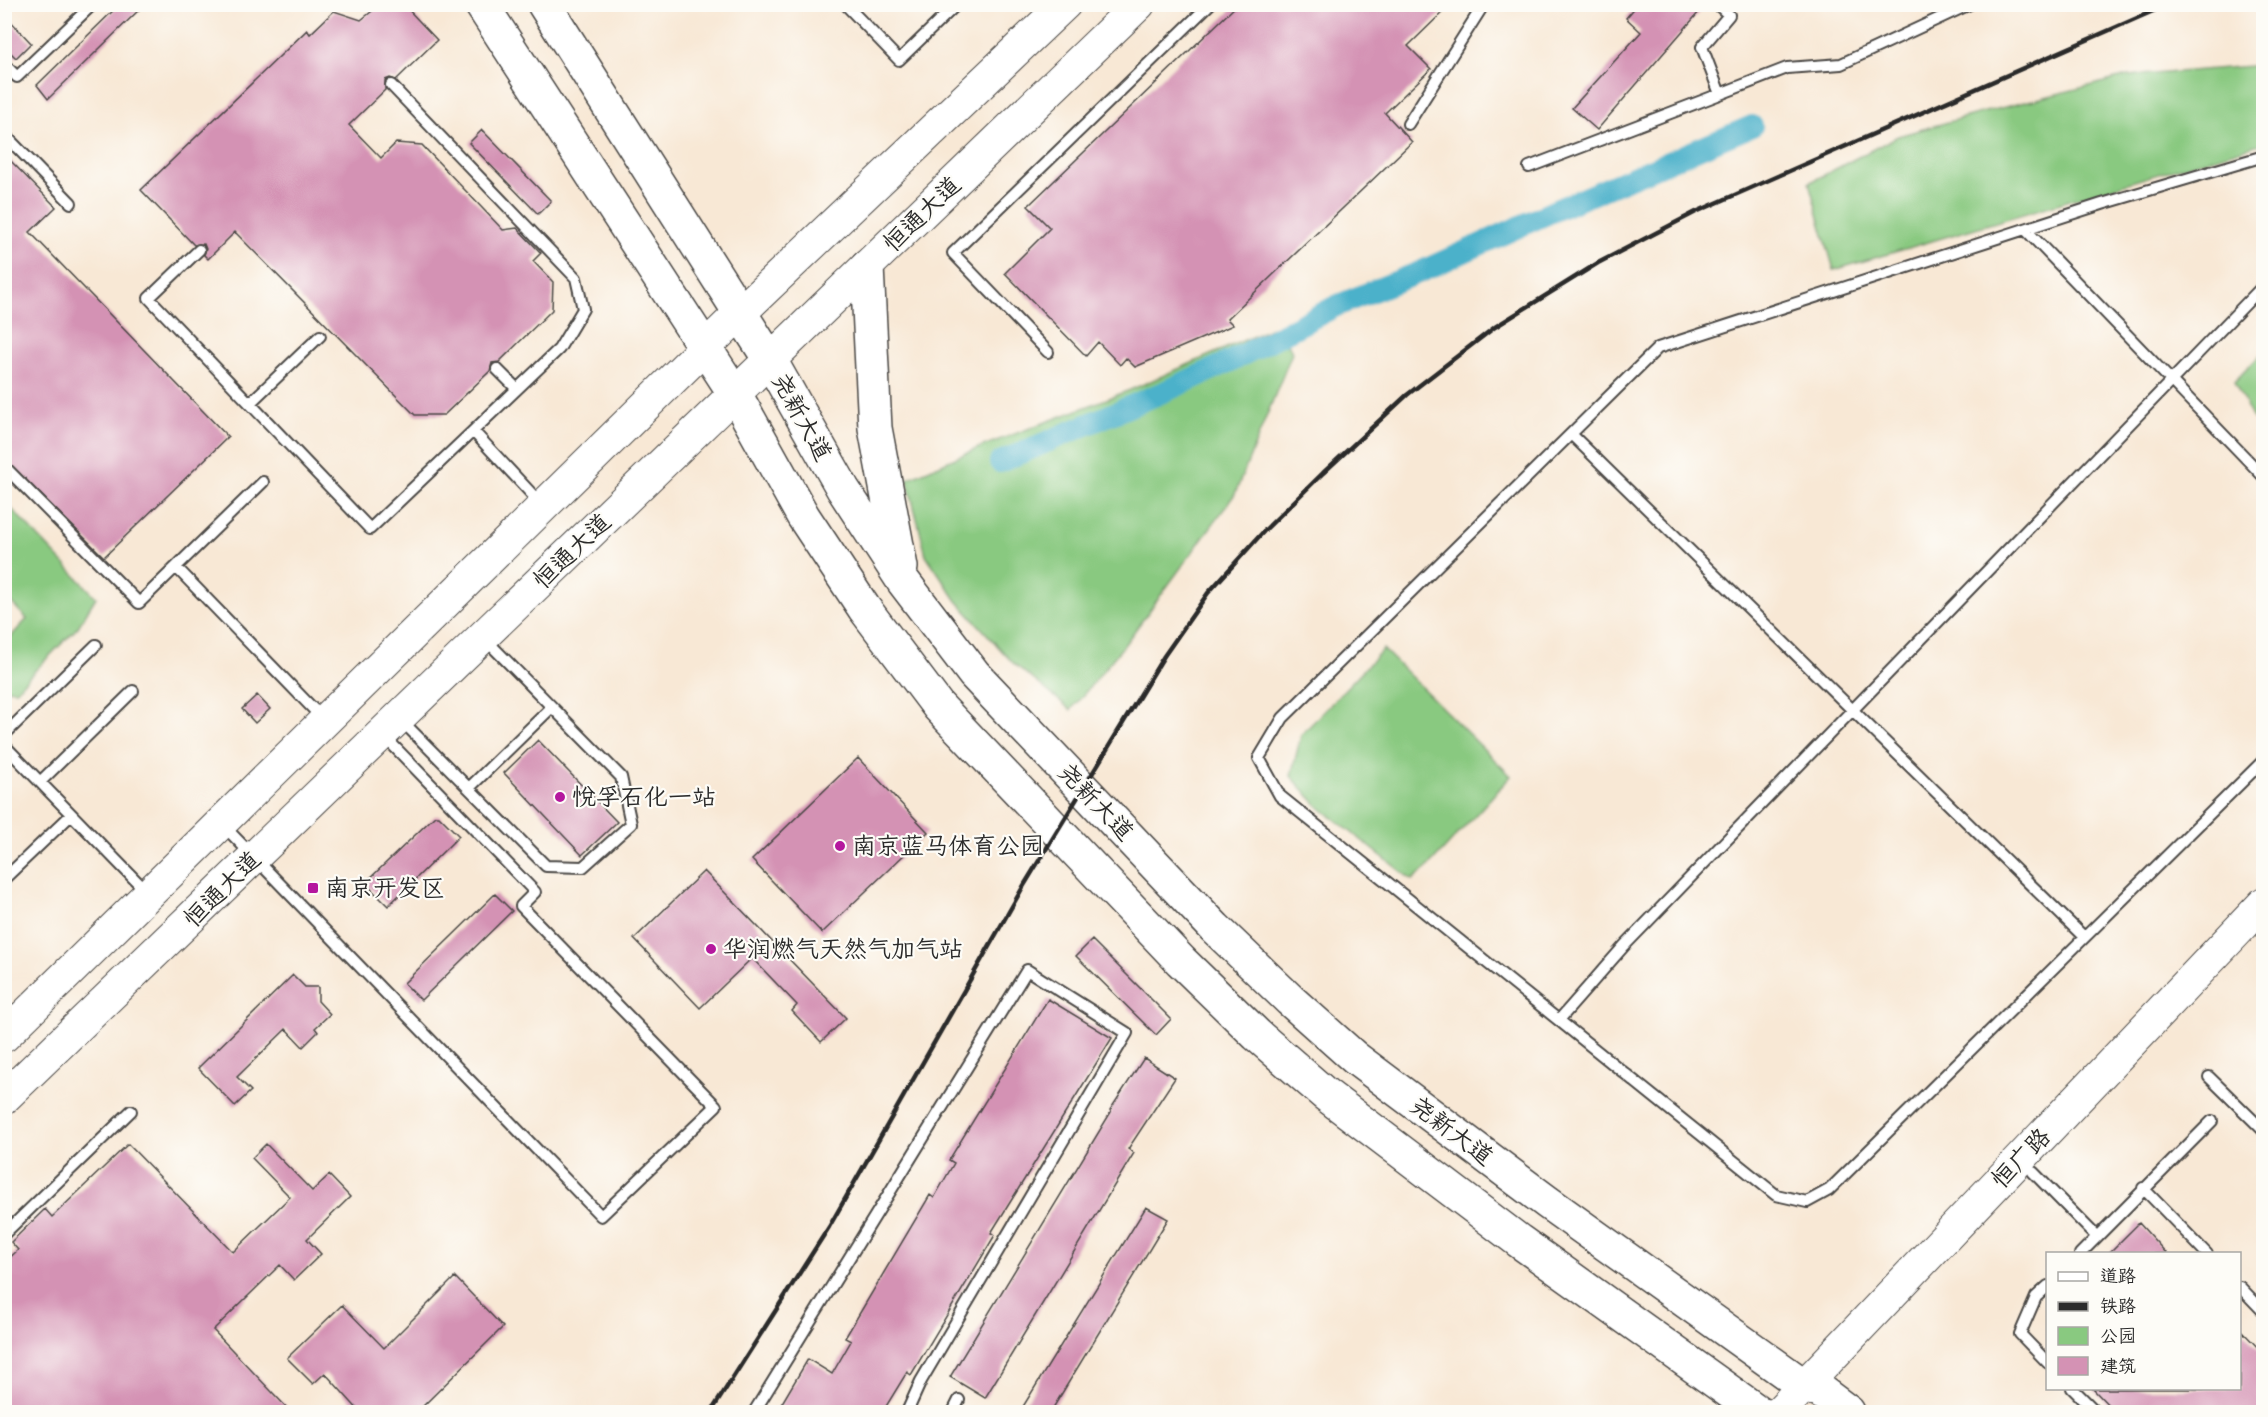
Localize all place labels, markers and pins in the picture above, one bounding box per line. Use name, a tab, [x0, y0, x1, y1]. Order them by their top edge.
place label: 悦孚石化一站	[572, 782, 716, 812]
marker: 悦孚石化一站	[553, 790, 567, 804]
place label: 南京蓝马体育公园	[852, 831, 1044, 861]
marker: 南京蓝马体育公园	[833, 839, 847, 853]
place label: 南京开发区	[325, 873, 445, 903]
marker: 南京开发区	[306, 881, 320, 895]
place label: 华润燃气天然气加气站	[723, 934, 963, 964]
marker: 华润燃气天然气加气站	[704, 942, 718, 956]

